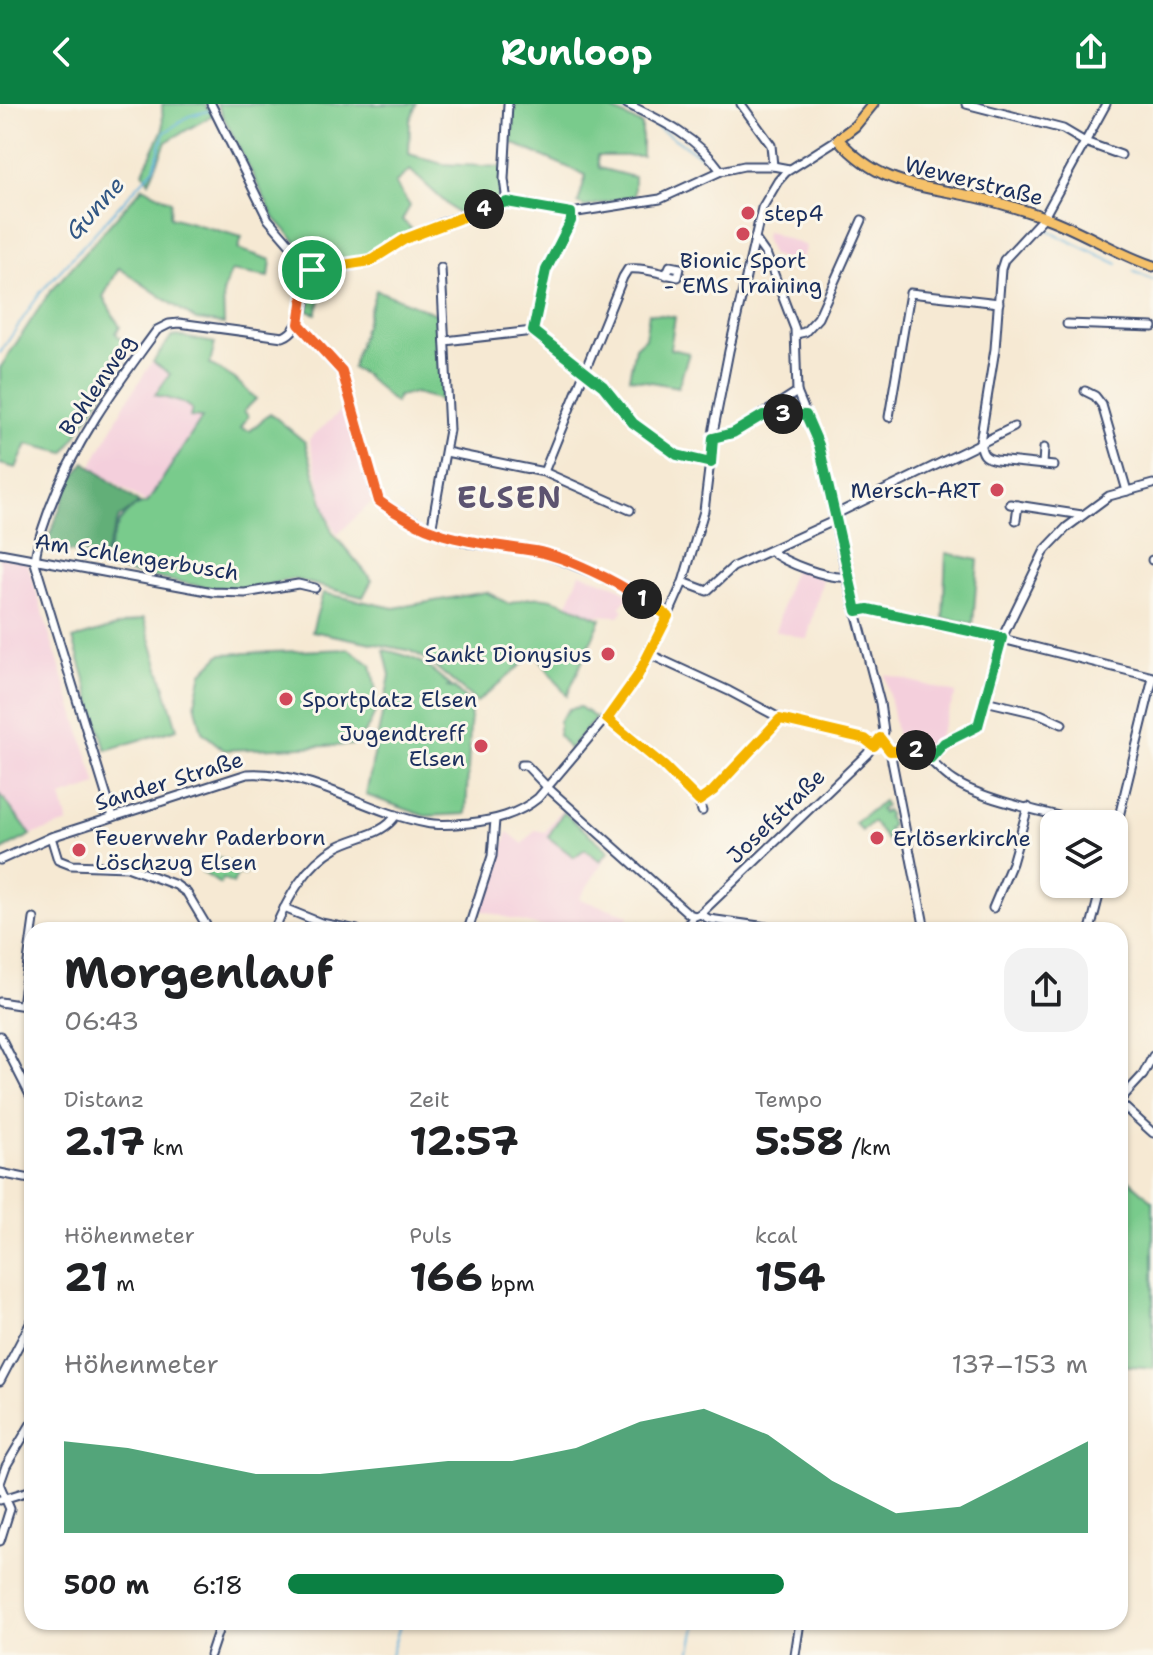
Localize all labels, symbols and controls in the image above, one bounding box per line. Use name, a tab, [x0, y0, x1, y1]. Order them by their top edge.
text: Runloop	[500, 28, 653, 77]
icon: back	[40, 30, 84, 74]
icon: share	[1069, 30, 1113, 74]
street label: Wewerstraße	[902, 150, 1046, 212]
water label: Gunne	[58, 169, 132, 247]
pin: 4	[464, 189, 504, 229]
text: 4	[476, 194, 492, 223]
place label: step4	[764, 199, 824, 228]
marker: step4	[739, 204, 757, 222]
marker: Bionic Sport - EMS Training	[734, 225, 752, 243]
pin	[278, 236, 346, 304]
place label: Bionic Sport - EMS Training	[664, 246, 822, 300]
icon: arrive	[290, 248, 334, 292]
street label: Bohlenweg	[53, 329, 141, 441]
pin: 3	[763, 394, 803, 434]
text: 3	[775, 399, 791, 428]
place label: Mersch-ART	[851, 476, 981, 505]
district label: ELSEN	[457, 477, 563, 518]
marker: Mersch-ART	[988, 481, 1006, 499]
street label: Am Schlengerbusch	[33, 527, 241, 587]
pin: 1	[622, 579, 662, 619]
text: 1	[637, 584, 647, 613]
place label: Sankt Dionysius	[425, 640, 592, 669]
marker: Sankt Dionysius	[599, 645, 617, 663]
place label: Sportplatz Elsen	[302, 685, 477, 714]
marker: Sportplatz Elsen	[277, 690, 295, 708]
place label: Jugendtreff Elsen	[339, 719, 466, 773]
pin: 2	[896, 730, 936, 770]
text: 2	[908, 735, 924, 764]
marker: Jugendtreff Elsen	[472, 737, 490, 755]
street label: Sander Straße	[91, 745, 247, 817]
street label: Josefstraße	[721, 762, 831, 870]
map controls	[1040, 810, 1128, 898]
button: layers	[1040, 810, 1128, 898]
place label: Feuerwehr Paderborn Löschzug Elsen	[95, 823, 325, 877]
place label: Erlöserkirche	[893, 824, 1031, 853]
marker: Erlöserkirche	[868, 829, 886, 847]
marker: Feuerwehr Paderborn Löschzug Elsen	[70, 841, 88, 859]
text: Morgenlauf	[64, 943, 334, 1002]
button: share	[1004, 948, 1088, 1032]
text: 06:43	[64, 1003, 139, 1038]
text: Distanz	[64, 1085, 144, 1114]
text: Zeit	[409, 1085, 450, 1114]
text: Tempo	[755, 1085, 822, 1114]
text: 2.17	[64, 1114, 145, 1168]
text: 12:57	[409, 1114, 519, 1168]
text: 5:58	[755, 1114, 844, 1168]
text: km	[145, 1133, 184, 1162]
text: /km	[844, 1133, 891, 1162]
text: Höhenmeter	[64, 1221, 195, 1250]
text: Puls	[409, 1221, 452, 1250]
text: kcal	[755, 1221, 797, 1250]
text: 21	[64, 1250, 108, 1304]
text: 166	[409, 1250, 483, 1304]
text: 154	[755, 1250, 825, 1304]
text: m	[108, 1269, 135, 1298]
text: bpm	[483, 1269, 535, 1298]
text: Höhenmeter	[64, 1346, 219, 1381]
text: 137–153 m	[951, 1346, 1088, 1381]
text: 500 m	[64, 1567, 149, 1602]
text: 6:18	[192, 1567, 243, 1602]

